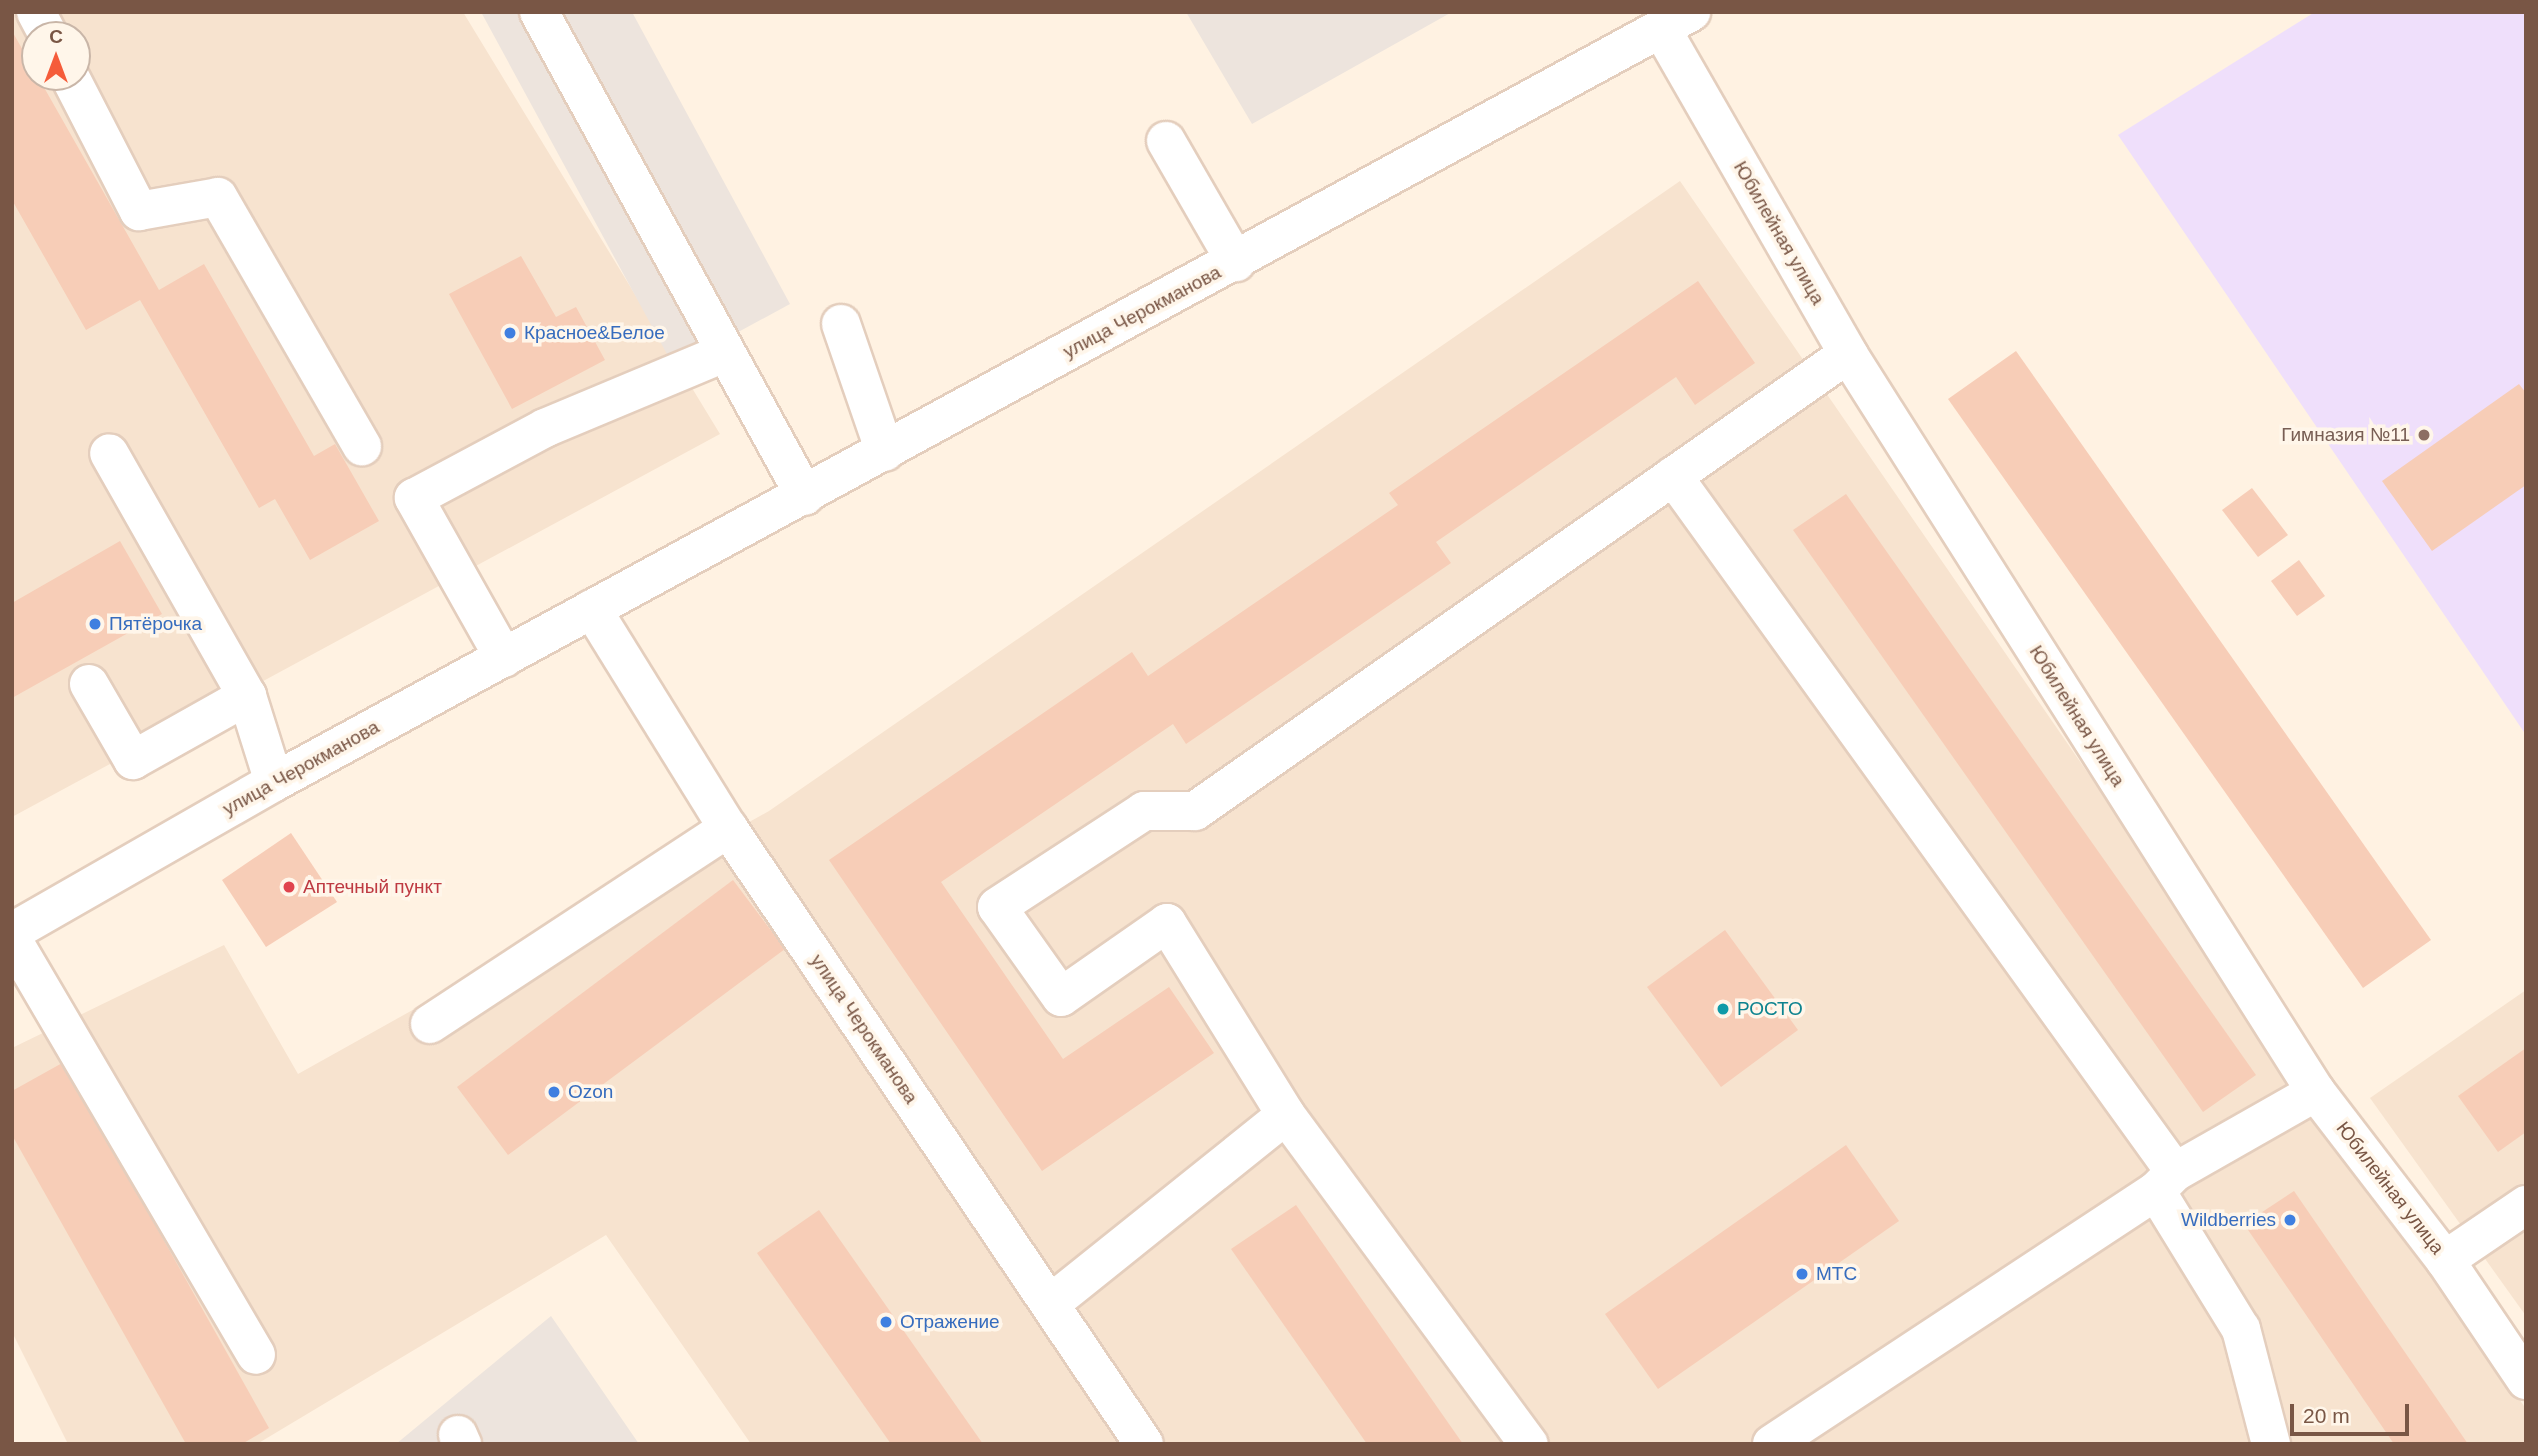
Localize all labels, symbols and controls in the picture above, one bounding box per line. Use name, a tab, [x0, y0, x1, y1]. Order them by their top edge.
north arrow	[21, 21, 91, 91]
text: С	[49, 26, 63, 47]
street label: Юбилейная улица	[1729, 157, 1829, 309]
street label: улица Черокманова	[1059, 261, 1225, 363]
place label: Красное&Белое	[524, 322, 665, 344]
marker: Красное&Белое	[502, 325, 518, 341]
place label: Гимназия №11	[2281, 424, 2410, 446]
marker: Гимназия №11	[2416, 427, 2432, 443]
place label: Пятёрочка	[109, 613, 202, 635]
marker: Пятёрочка	[87, 616, 103, 632]
street label: Юбилейная улица	[2024, 641, 2130, 791]
street label: улица Черокманова	[219, 716, 383, 820]
place label: Аптечный пункт	[303, 876, 442, 898]
marker: Аптечный пункт	[281, 879, 297, 895]
street label: улица Черокманова	[806, 950, 922, 1108]
place label: РОСТО	[1737, 998, 1803, 1020]
marker: РОСТО	[1715, 1001, 1731, 1017]
place label: Ozon	[568, 1081, 613, 1103]
marker: Ozon	[546, 1084, 562, 1100]
street label: Юбилейная улица	[2331, 1117, 2449, 1259]
place label: Wildberries	[2181, 1209, 2276, 1231]
marker: Wildberries	[2282, 1212, 2298, 1228]
place label: МТС	[1816, 1263, 1857, 1285]
marker: МТС	[1794, 1266, 1810, 1282]
place label: Отражение	[900, 1311, 1000, 1333]
marker: Отражение	[878, 1314, 894, 1330]
scale bar	[2293, 1390, 2412, 1434]
text: 20 m	[2303, 1404, 2350, 1427]

